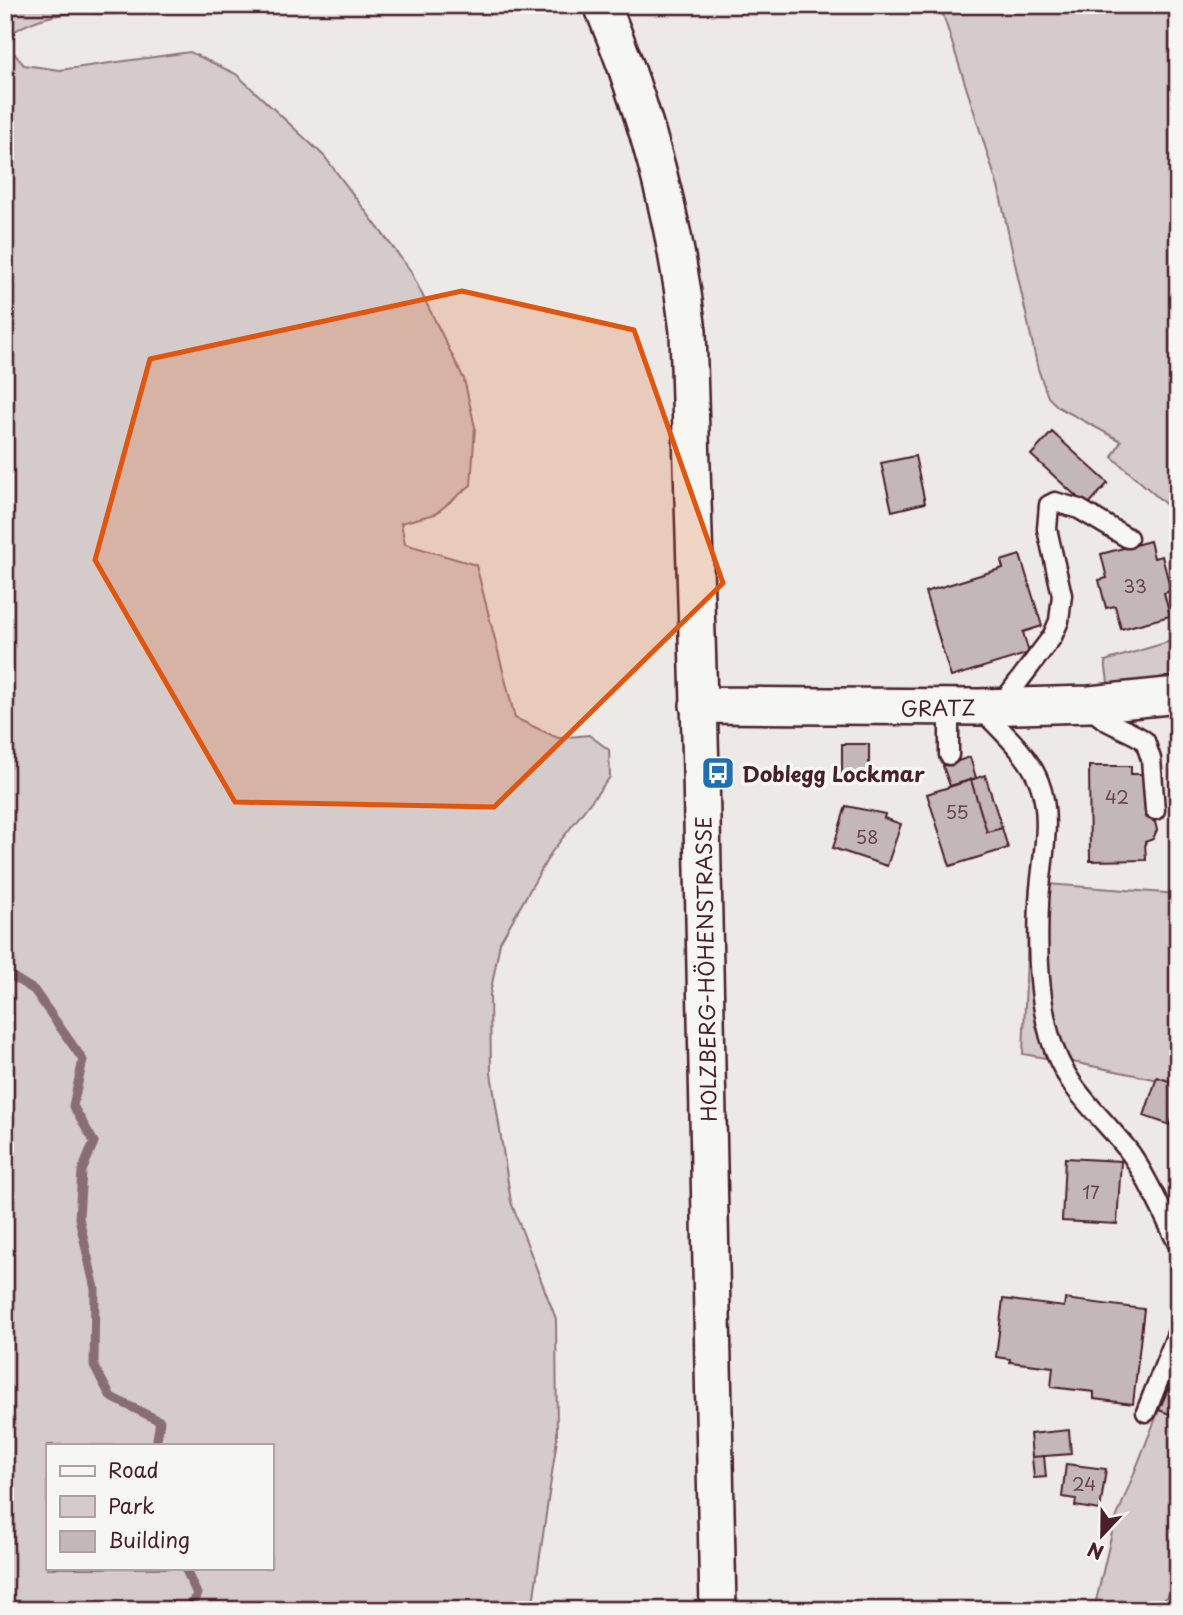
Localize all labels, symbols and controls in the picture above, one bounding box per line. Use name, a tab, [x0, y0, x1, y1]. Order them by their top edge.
house number: 33	[1123, 572, 1147, 599]
street label: GRATZ	[900, 690, 976, 724]
bus stop icon: Doblegg Lockmar	[699, 754, 737, 792]
place label: Doblegg Lockmar	[742, 757, 925, 789]
house number: 42	[1105, 783, 1129, 810]
house number: 55	[945, 798, 969, 825]
street label: HOLZBERG-HÖHENSTRASSE	[686, 816, 724, 1122]
house number: 58	[856, 823, 878, 850]
house number: 17	[1082, 1178, 1100, 1205]
legend	[46, 1444, 273, 1570]
text: Road	[108, 1453, 159, 1485]
house number: 24	[1072, 1470, 1096, 1497]
text: Park	[108, 1489, 155, 1521]
north arrow	[1068, 1500, 1138, 1570]
text: Building	[108, 1523, 190, 1555]
text: N	[1083, 1536, 1107, 1567]

